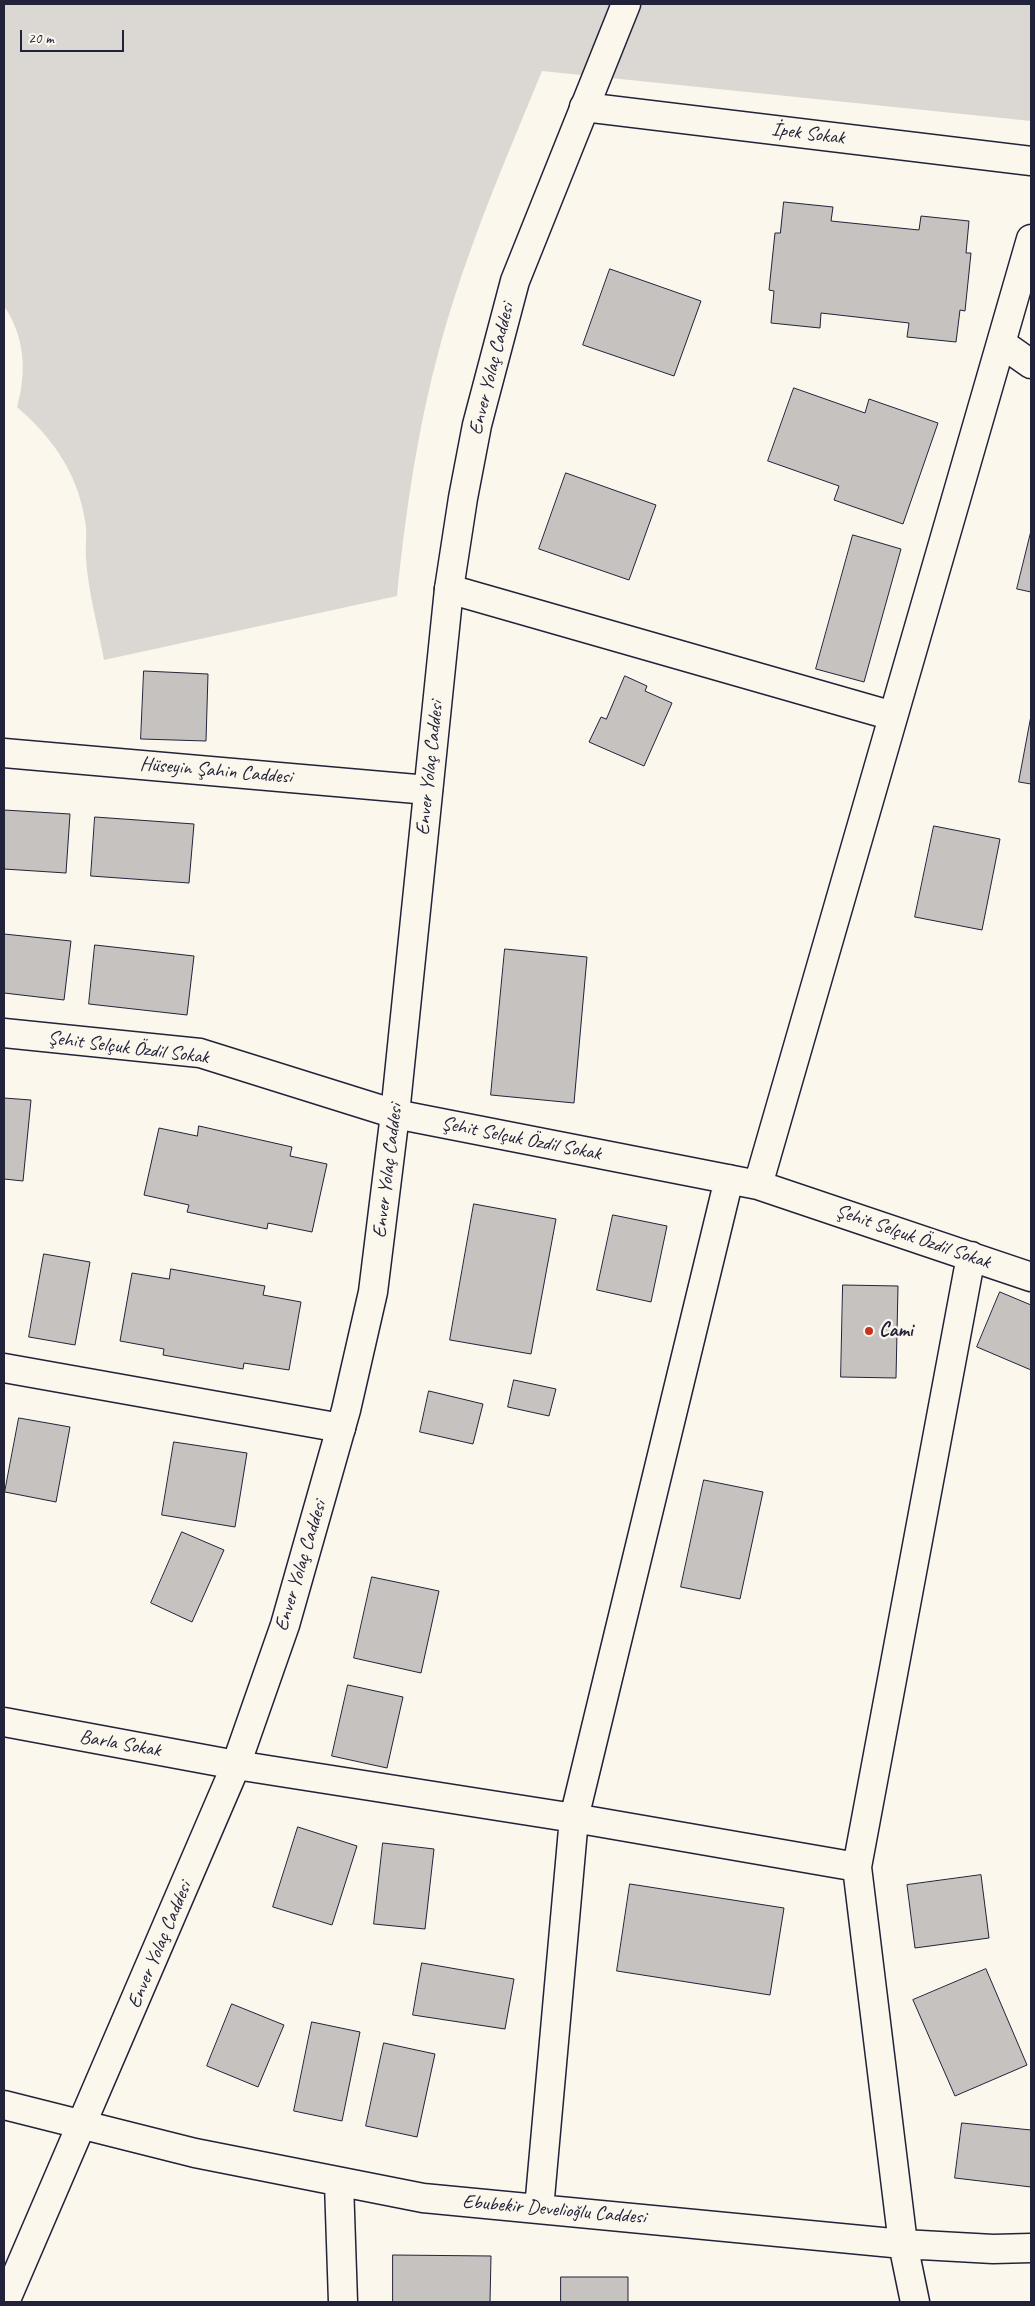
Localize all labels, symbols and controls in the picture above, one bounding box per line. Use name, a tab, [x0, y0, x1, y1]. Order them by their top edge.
scale bar	[22, 20, 126, 52]
text: 20 m	[28, 29, 54, 48]
street label: İpek Sokak	[770, 118, 846, 150]
street label: Enver Yolaç Caddesi	[464, 301, 520, 437]
street label: Enver Yolaç Caddesi	[411, 700, 449, 836]
street label: Hüseyin Şahin Caddesi	[139, 752, 293, 790]
street label: Şehit Selçuk Özdil Sokak	[46, 1026, 210, 1070]
street label: Enver Yolaç Caddesi	[368, 1103, 408, 1239]
street label: Şehit Selçuk Özdil Sokak	[439, 1112, 603, 1166]
street label: Şehit Selçuk Özdil Sokak	[832, 1199, 994, 1275]
place label: Cami	[879, 1319, 913, 1343]
marker: Cami	[863, 1325, 875, 1337]
street label: Enver Yolaç Caddesi	[270, 1498, 332, 1634]
street label: Barla Sokak	[78, 1725, 162, 1763]
street label: Enver Yolaç Caddesi	[123, 1878, 197, 2012]
street label: Ebubekir Develioğlu Caddesi	[461, 2190, 647, 2230]

